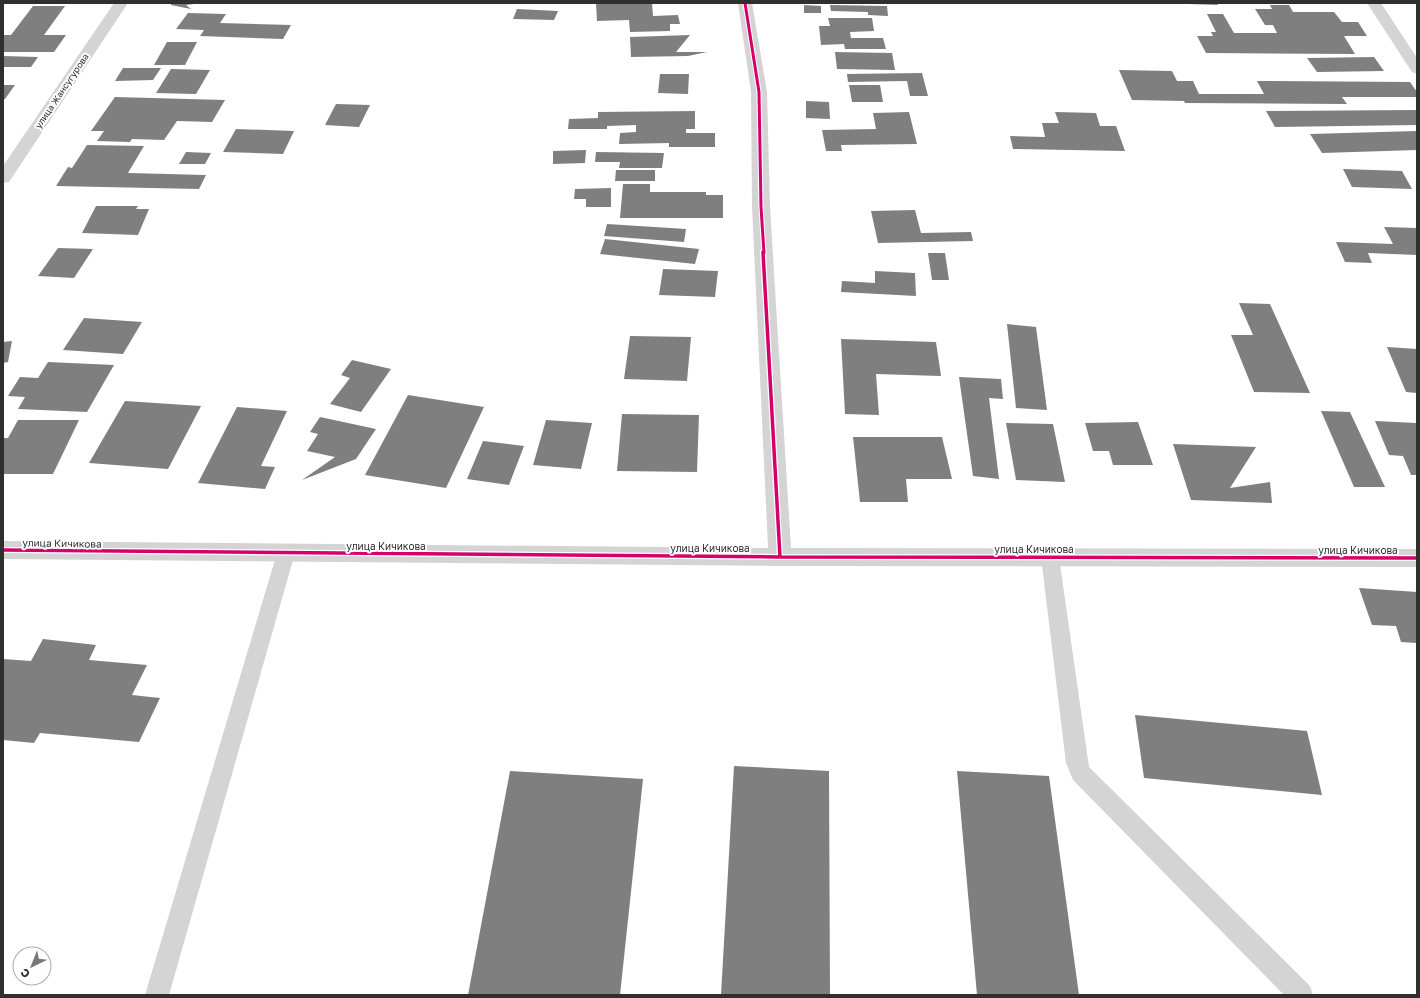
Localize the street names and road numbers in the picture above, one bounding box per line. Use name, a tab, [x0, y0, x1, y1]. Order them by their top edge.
street label: улица Жансугурова	[32, 51, 91, 130]
street label: улица Кичикова	[22, 536, 102, 550]
street label: улица Кичикова	[346, 540, 426, 552]
street label: улица Кичикова	[670, 542, 750, 554]
street label: улица Кичикова	[994, 543, 1074, 555]
street label: улица Кичикова	[1318, 544, 1398, 556]

